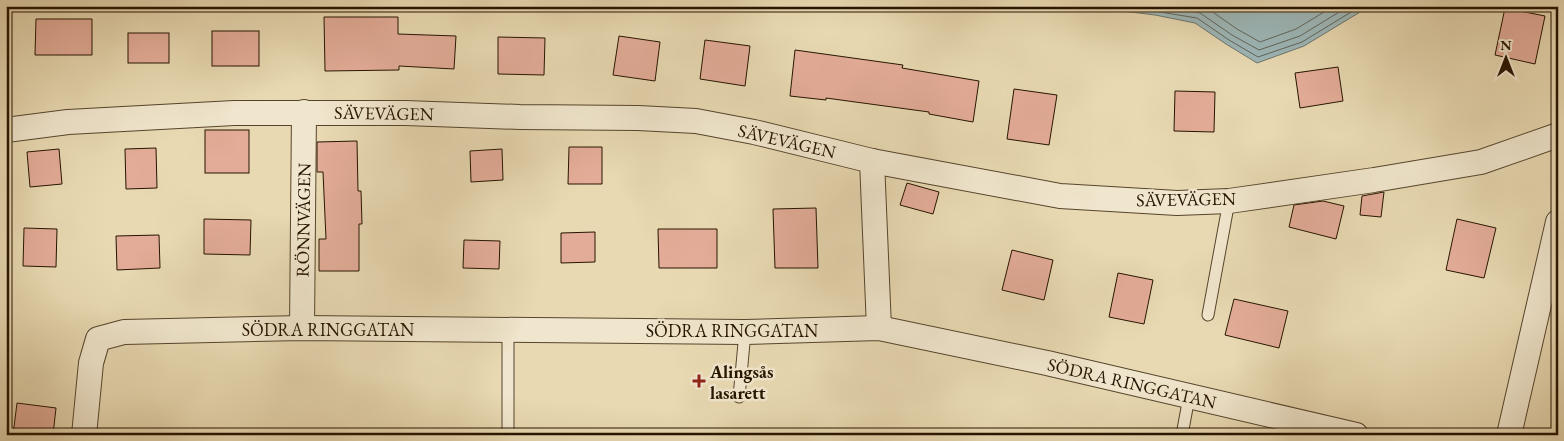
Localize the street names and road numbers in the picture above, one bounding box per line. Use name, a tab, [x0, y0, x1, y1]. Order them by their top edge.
street label: SÄVEVÄGEN	[334, 101, 435, 125]
street label: SÄVEVÄGEN	[736, 119, 839, 164]
street label: RÖNNVÄGEN	[291, 162, 316, 277]
street label: SÄVEVÄGEN	[1136, 187, 1237, 211]
street label: SÖDRA RINGGATAN	[242, 318, 415, 341]
street label: SÖDRA RINGGATAN	[646, 319, 819, 342]
street label: SÖDRA RINGGATAN	[1045, 352, 1219, 414]

